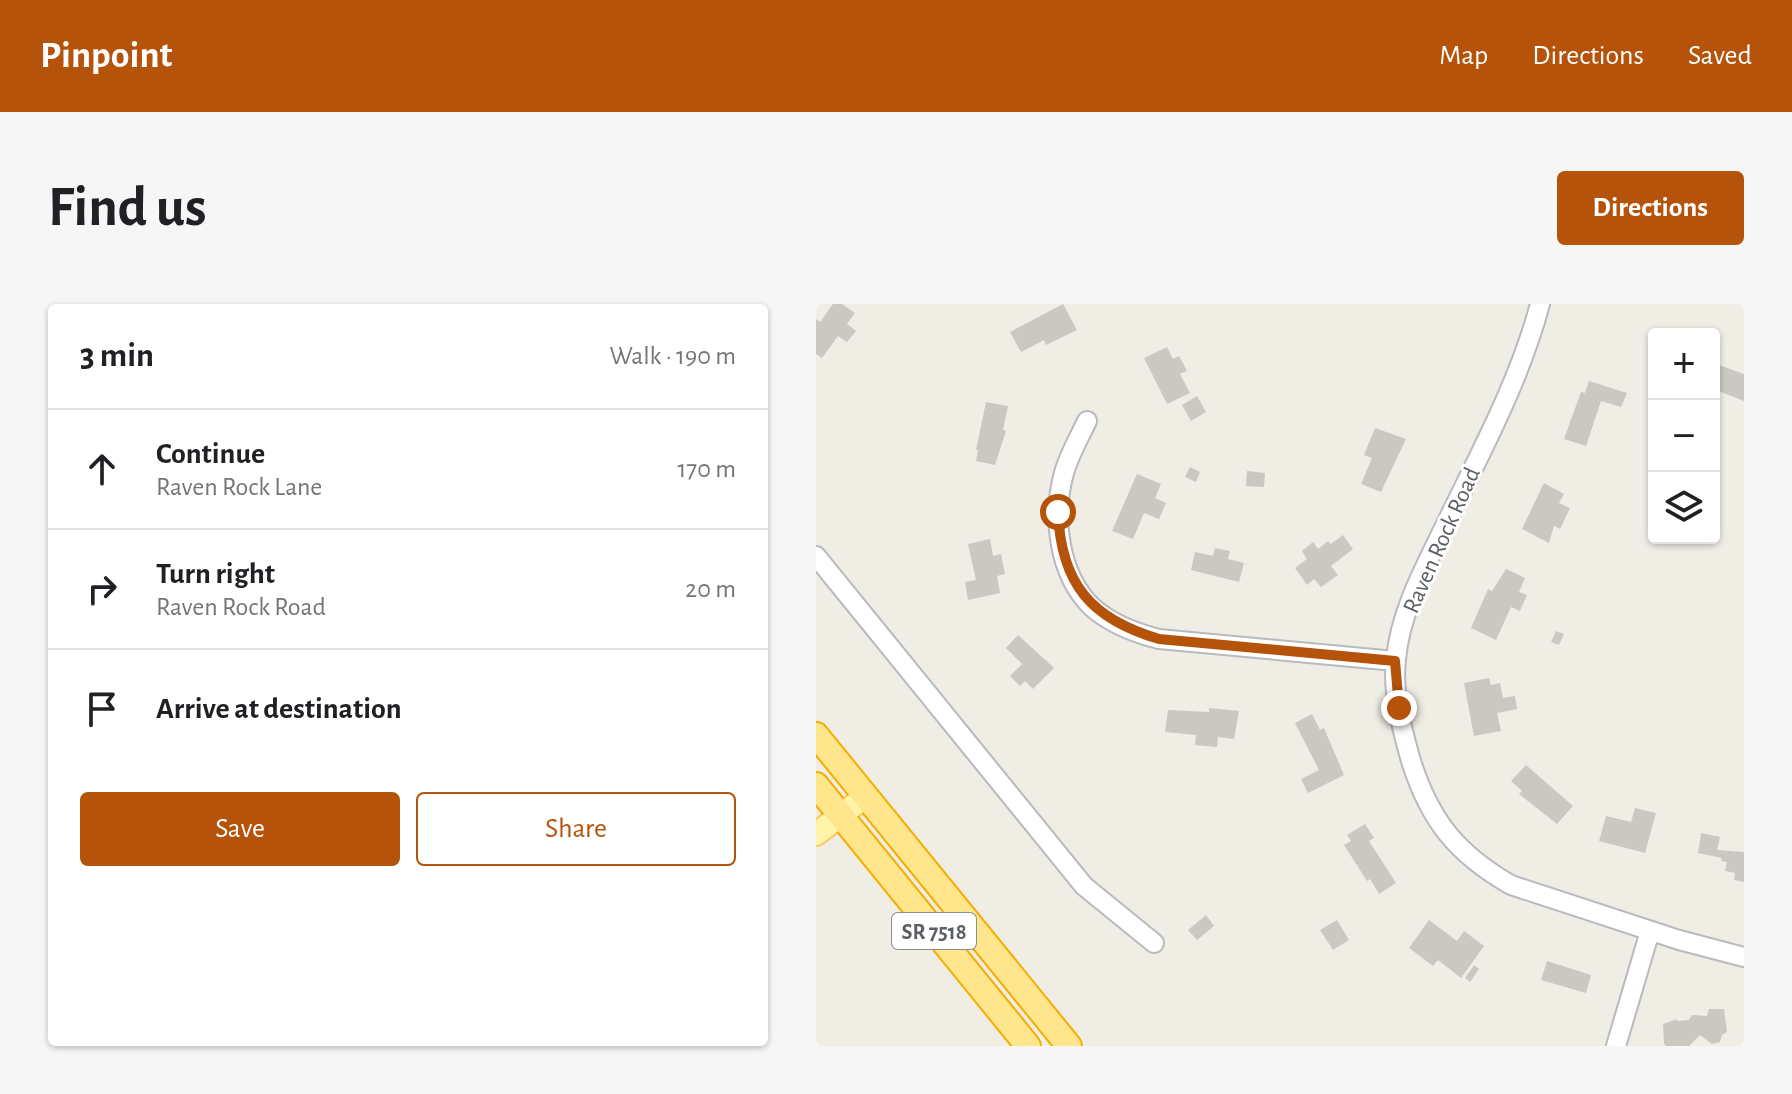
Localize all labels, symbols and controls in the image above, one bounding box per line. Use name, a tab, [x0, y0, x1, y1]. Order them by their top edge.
text: Pinpoint	[40, 37, 172, 75]
text: Map	[1439, 42, 1488, 70]
text: Directions	[1532, 42, 1644, 70]
text: Saved	[1688, 42, 1752, 70]
button: Directions	[1557, 171, 1744, 245]
text: Find us	[48, 180, 206, 236]
map controls	[1648, 328, 1720, 544]
button: +	[1648, 328, 1720, 400]
text: 3 min	[80, 339, 154, 373]
text: Walk · 190 m	[609, 343, 736, 369]
button: −	[1648, 400, 1720, 472]
text: Continue	[156, 439, 265, 469]
icon: ahead	[80, 447, 124, 491]
text: 170 m	[677, 456, 736, 482]
street label: Raven Rock Road	[1399, 464, 1485, 617]
button: layers	[1648, 472, 1720, 544]
text: Raven Rock Lane	[156, 474, 322, 500]
route start	[1040, 494, 1076, 530]
text: Turn right	[156, 559, 275, 589]
icon: right	[80, 567, 124, 611]
text: 20 m	[685, 576, 736, 602]
text: Raven Rock Road	[156, 594, 326, 620]
icon: arrive	[80, 687, 124, 731]
route end	[1381, 690, 1417, 726]
text: Arrive at destination	[156, 694, 402, 724]
button: Save	[80, 792, 400, 866]
button: Share	[416, 792, 736, 866]
road number: SR 7518	[892, 913, 976, 949]

